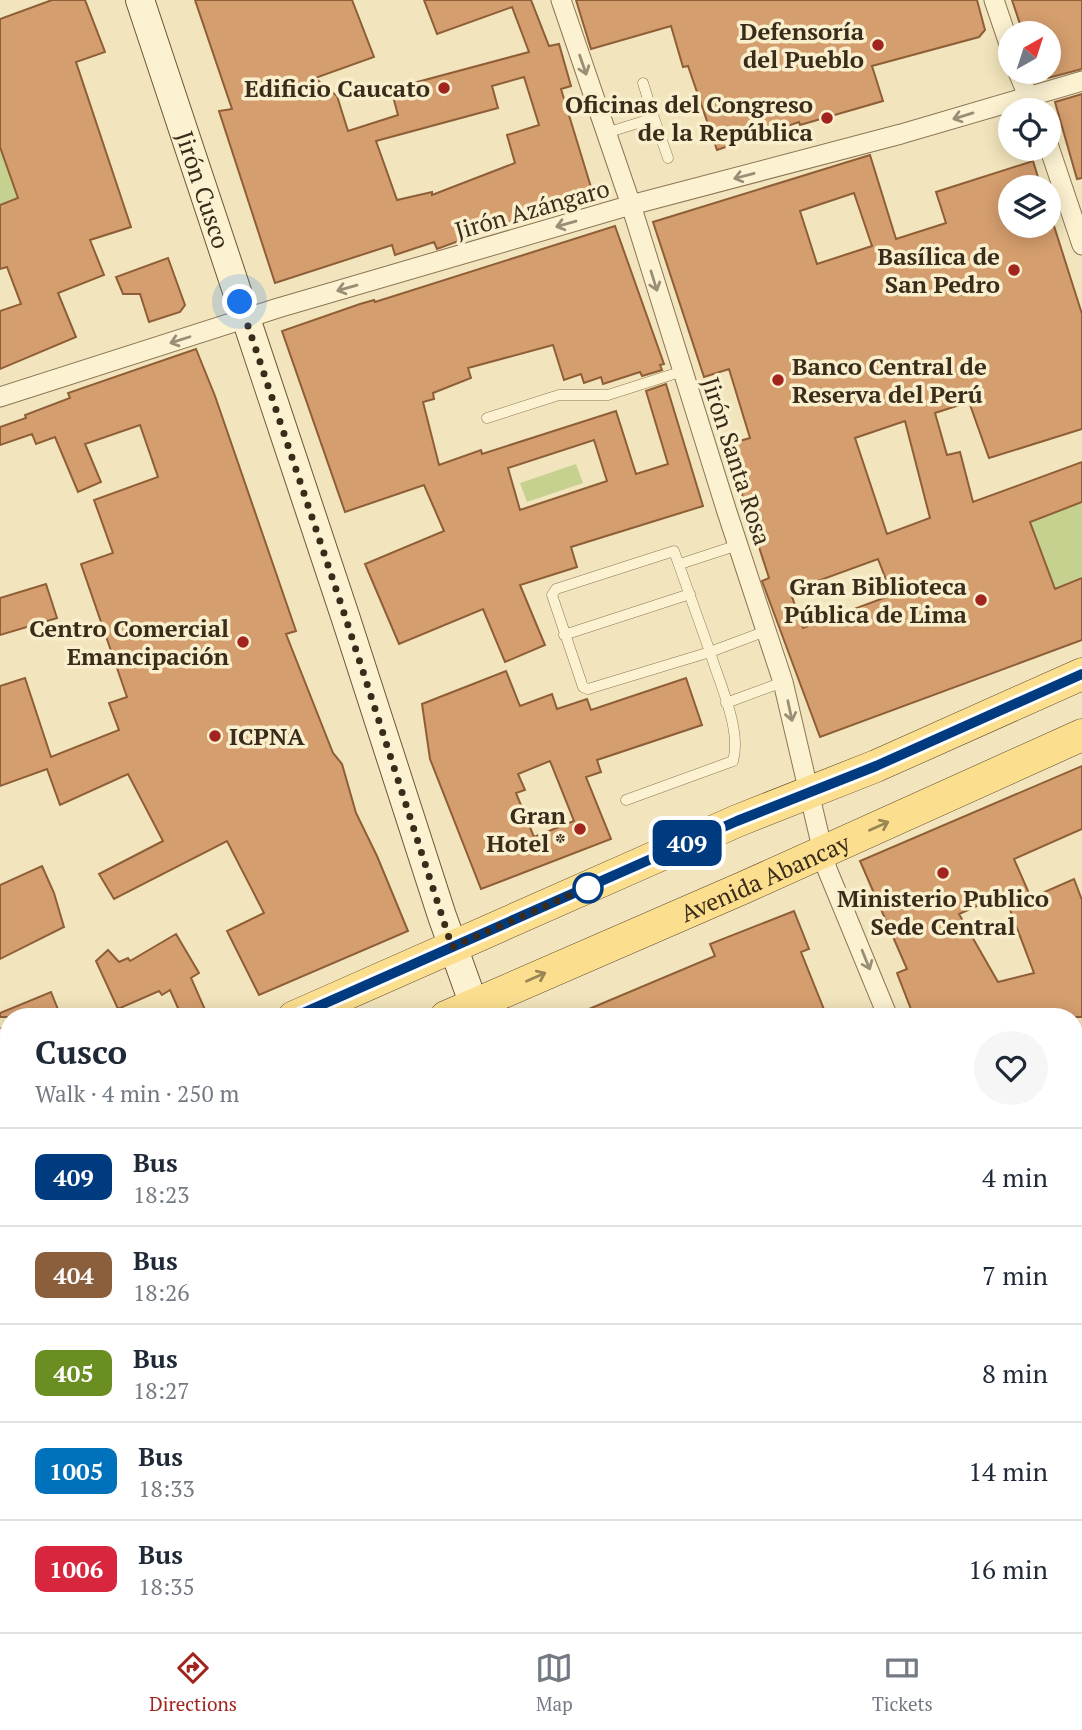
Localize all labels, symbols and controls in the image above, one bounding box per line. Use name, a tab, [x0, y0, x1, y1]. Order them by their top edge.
place label: Defensoría del Pueblo	[740, 15, 865, 75]
north arrow	[998, 21, 1060, 84]
map controls	[998, 21, 1061, 238]
marker: Defensoría del Pueblo	[870, 37, 886, 53]
one-way arrow	[578, 53, 590, 75]
place label: Edificio Caucato	[244, 72, 430, 104]
marker: Edificio Caucato	[436, 80, 452, 96]
place label: Oficinas del Congreso de la República	[565, 88, 814, 148]
button: locate	[998, 98, 1061, 161]
marker: Oficinas del Congreso de la República	[819, 110, 835, 126]
one-way arrow	[953, 111, 975, 124]
street label: Jirón Cusco	[169, 127, 238, 253]
one-way arrow	[733, 170, 755, 183]
street label: Jirón Azángaro	[451, 172, 613, 246]
button: layers	[998, 175, 1061, 238]
one-way arrow	[555, 219, 577, 232]
place label: Basílica de San Pedro	[878, 240, 1000, 300]
marker: Basílica de San Pedro	[1006, 262, 1022, 278]
one-way arrow	[649, 269, 662, 291]
one-way arrow	[336, 283, 358, 296]
your location	[222, 284, 257, 319]
one-way arrow	[169, 334, 191, 347]
place label: Banco Central de Reserva del Perú	[792, 350, 987, 410]
marker: Banco Central de Reserva del Perú	[770, 372, 786, 388]
street label: Jirón Santa Rosa	[695, 373, 779, 549]
place label: Gran Biblioteca Pública de Lima	[784, 570, 968, 630]
marker: Gran Biblioteca Pública de Lima	[973, 592, 989, 608]
place label: Centro Comercial Emancipación	[29, 612, 230, 672]
marker: Centro Comercial Emancipación	[235, 634, 251, 650]
one-way arrow	[783, 699, 797, 722]
place label: ICPNA	[229, 720, 305, 752]
marker: ICPNA	[207, 728, 223, 744]
place label: Gran Hotel *	[486, 799, 567, 859]
one-way arrow	[868, 819, 889, 832]
line badge: 409	[647, 820, 727, 866]
marker: Gran Hotel *	[572, 821, 588, 837]
street label: Avenida Abancay	[675, 826, 855, 929]
text: 409	[667, 827, 707, 859]
marker: Ministerio Publico Sede Central	[935, 865, 951, 881]
unlabelled marker	[573, 873, 603, 903]
place label: Ministerio Publico Sede Central	[837, 882, 1049, 942]
one-way arrow	[860, 949, 873, 971]
one-way arrow	[525, 970, 547, 983]
text: Cusco	[35, 1030, 127, 1073]
button: heart	[974, 1031, 1048, 1105]
text: Walk · 4 min · 250 m	[35, 1078, 239, 1109]
text: Bus	[133, 1145, 178, 1179]
text: 4 min	[982, 1160, 1048, 1194]
text: 409	[53, 1161, 94, 1193]
text: 18:23	[133, 1179, 190, 1210]
text: Bus	[133, 1243, 178, 1277]
text: 7 min	[982, 1258, 1048, 1292]
text: 404	[53, 1259, 94, 1291]
text: 18:26	[133, 1277, 190, 1308]
text: Bus	[133, 1341, 178, 1375]
text: 8 min	[982, 1356, 1048, 1390]
text: 405	[53, 1357, 94, 1389]
text: 18:27	[133, 1375, 190, 1406]
text: Bus	[138, 1439, 183, 1473]
text: 14 min	[968, 1454, 1048, 1488]
text: 1005	[49, 1455, 103, 1487]
text: 18:33	[138, 1473, 195, 1504]
text: Bus	[138, 1537, 183, 1571]
text: 16 min	[968, 1552, 1048, 1586]
text: 1006	[49, 1553, 103, 1585]
text: 18:35	[138, 1571, 195, 1602]
tab: Directions	[149, 1649, 237, 1716]
tab: Map	[535, 1649, 573, 1716]
tab: Tickets	[872, 1649, 933, 1716]

